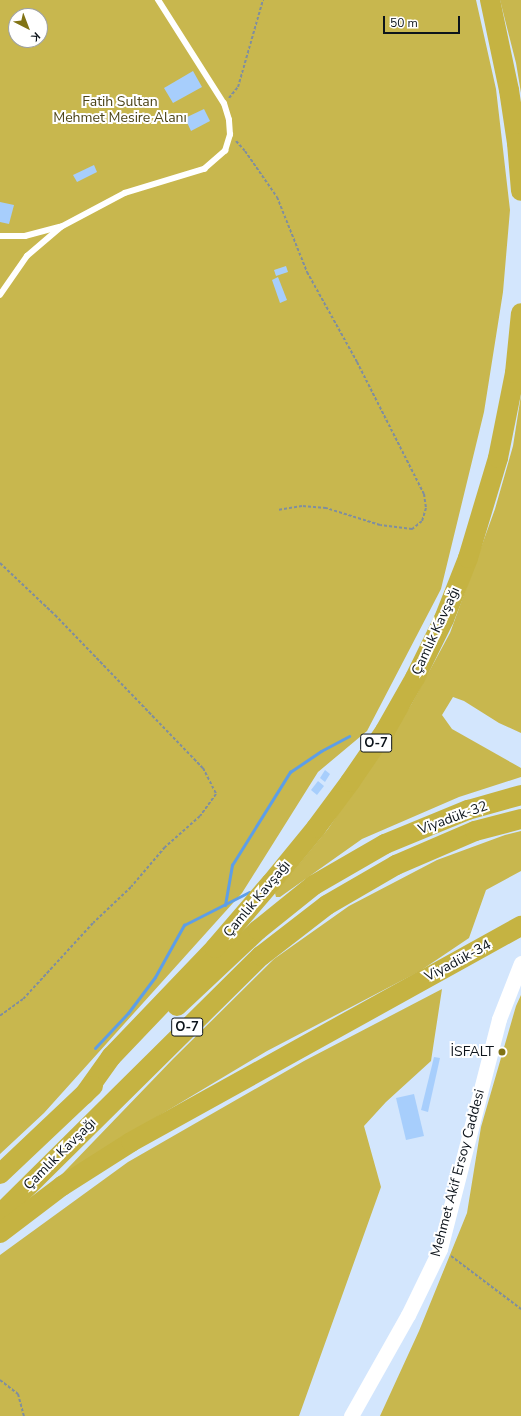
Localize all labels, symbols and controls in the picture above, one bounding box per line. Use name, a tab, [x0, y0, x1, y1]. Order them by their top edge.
north arrow	[8, 8, 48, 48]
scale bar	[385, 8, 462, 34]
text: 50 m	[390, 15, 418, 31]
text: K	[28, 29, 43, 45]
park label: Fatih Sultan Mehmet Mesire Alanı	[53, 94, 187, 126]
street label: Çamlık Kavşağı	[408, 584, 464, 678]
road number: O-7	[360, 732, 392, 754]
street label: Viyadük-32	[416, 798, 490, 838]
street label: Çamlık Kavşağı	[220, 857, 294, 941]
street label: Viyadük-34	[422, 937, 494, 985]
road number: O-7	[171, 1016, 203, 1038]
place label: İSFALT	[450, 1044, 494, 1060]
marker: İSFALT	[497, 1047, 507, 1057]
street label: Mehmet Akif Ersoy Caddesi	[428, 1087, 488, 1259]
street label: Çamlık Kavşağı	[20, 1114, 100, 1194]

